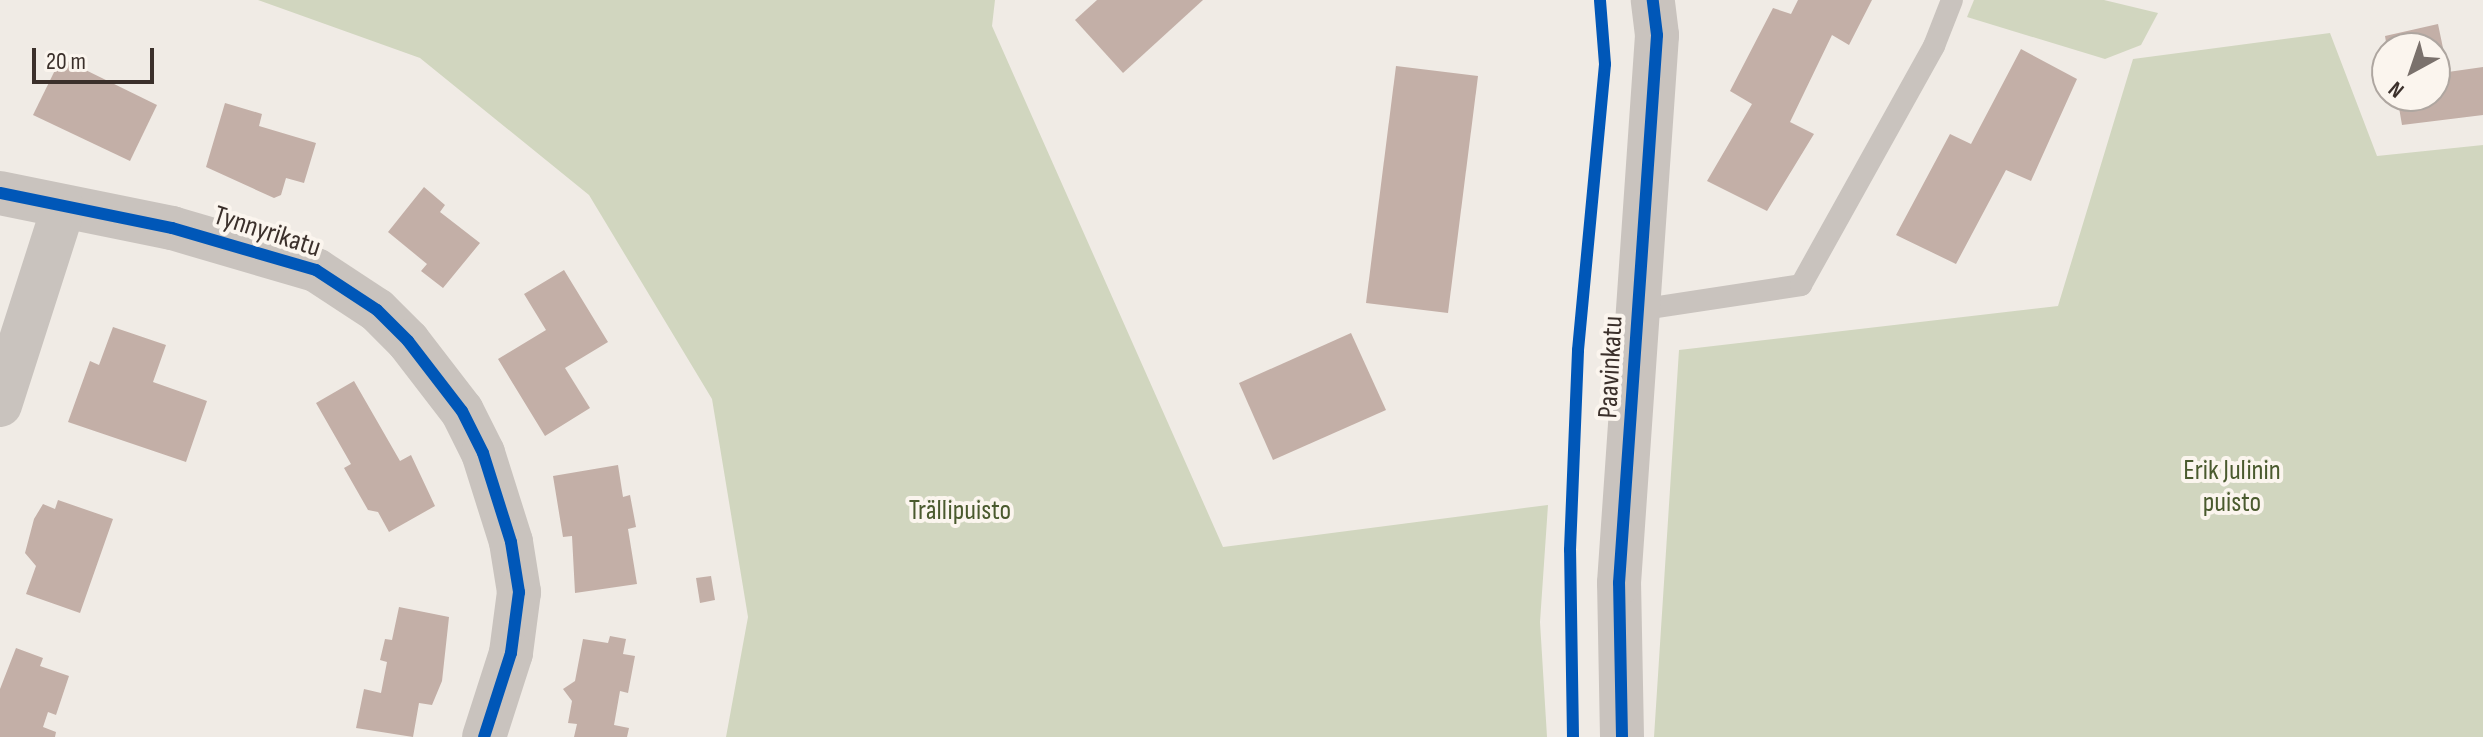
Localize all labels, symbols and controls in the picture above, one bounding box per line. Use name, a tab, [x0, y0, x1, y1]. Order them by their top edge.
scale bar	[36, 32, 158, 82]
north arrow	[2371, 32, 2451, 112]
text: 20 m	[46, 47, 86, 76]
text: N	[2383, 75, 2410, 103]
street label: Tynnyrikatu	[209, 199, 325, 265]
street label: Paavinkatu	[1592, 315, 1630, 419]
park label: Erik Julinin puisto	[2183, 454, 2281, 520]
park label: Trällipuisto	[909, 494, 1011, 528]

